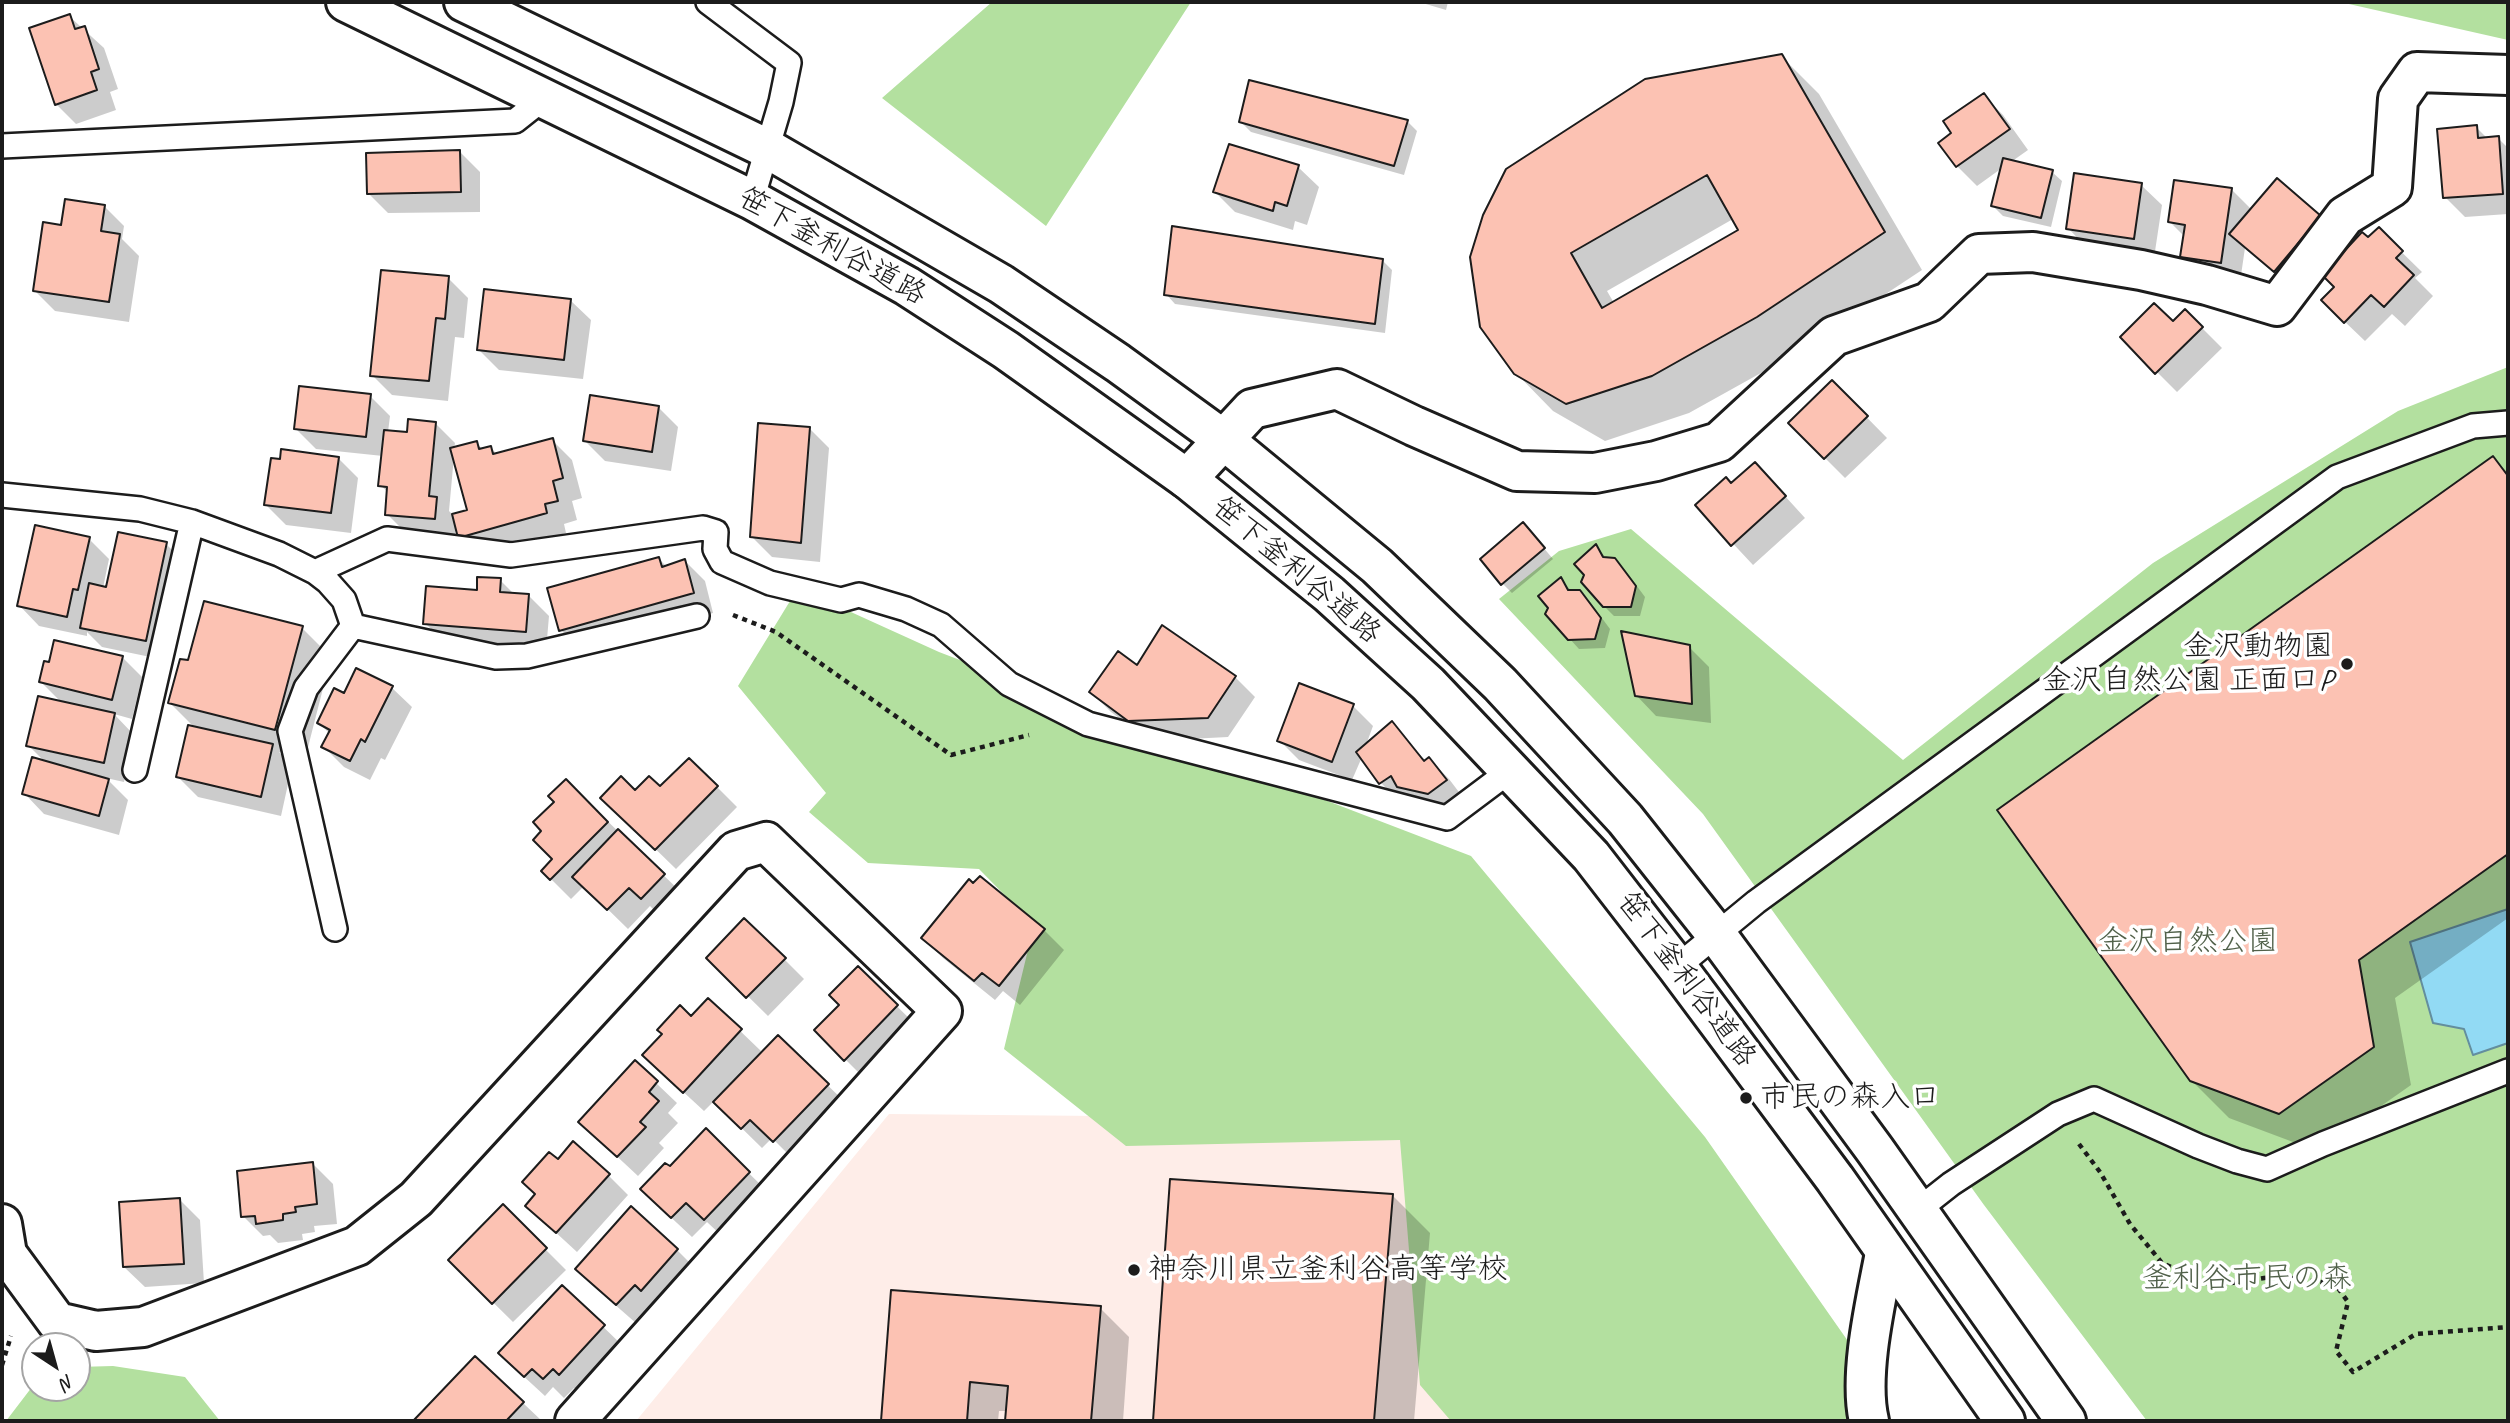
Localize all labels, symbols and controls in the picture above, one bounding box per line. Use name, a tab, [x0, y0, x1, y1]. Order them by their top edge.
street label: 笹下釜利谷道路	[731, 180, 933, 314]
street label: 笹下釜利谷道路	[1204, 490, 1388, 652]
place label: 金沢動物園 金沢自然公園 正面口P	[2042, 629, 2333, 700]
marker: 金沢動物園 金沢自然公園 正面口P	[2339, 656, 2355, 672]
street label: 笹下釜利谷道路	[1608, 885, 1764, 1075]
park label: 金沢自然公園	[2098, 924, 2278, 960]
place label: 市民の森入口	[1760, 1080, 1940, 1116]
marker: 市民の森入口	[1738, 1090, 1754, 1106]
place label: 神奈川県立釜利谷高等学校	[1148, 1252, 1508, 1288]
park label: 釜利谷市民の森	[2142, 1261, 2352, 1297]
marker: 神奈川県立釜利谷高等学校	[1126, 1262, 1142, 1278]
north arrow	[21, 1332, 91, 1402]
text: N	[55, 1369, 79, 1396]

